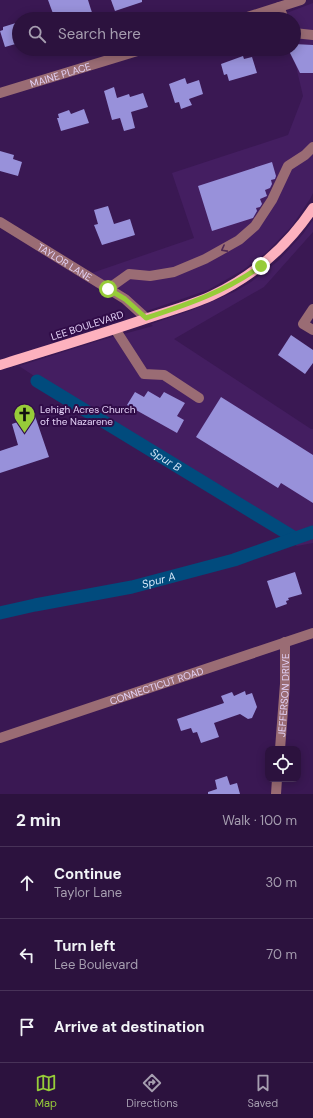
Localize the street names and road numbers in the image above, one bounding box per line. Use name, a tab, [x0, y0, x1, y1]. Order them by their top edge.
street label: MAINE PLACE	[28, 60, 93, 90]
street label: TAYLOR LANE	[35, 240, 95, 284]
street label: LEE BOULEVARD	[49, 308, 125, 343]
street label: JEFFERSON DRIVE	[275, 653, 292, 737]
street label: CONNECTICUT ROAD	[108, 664, 205, 708]

